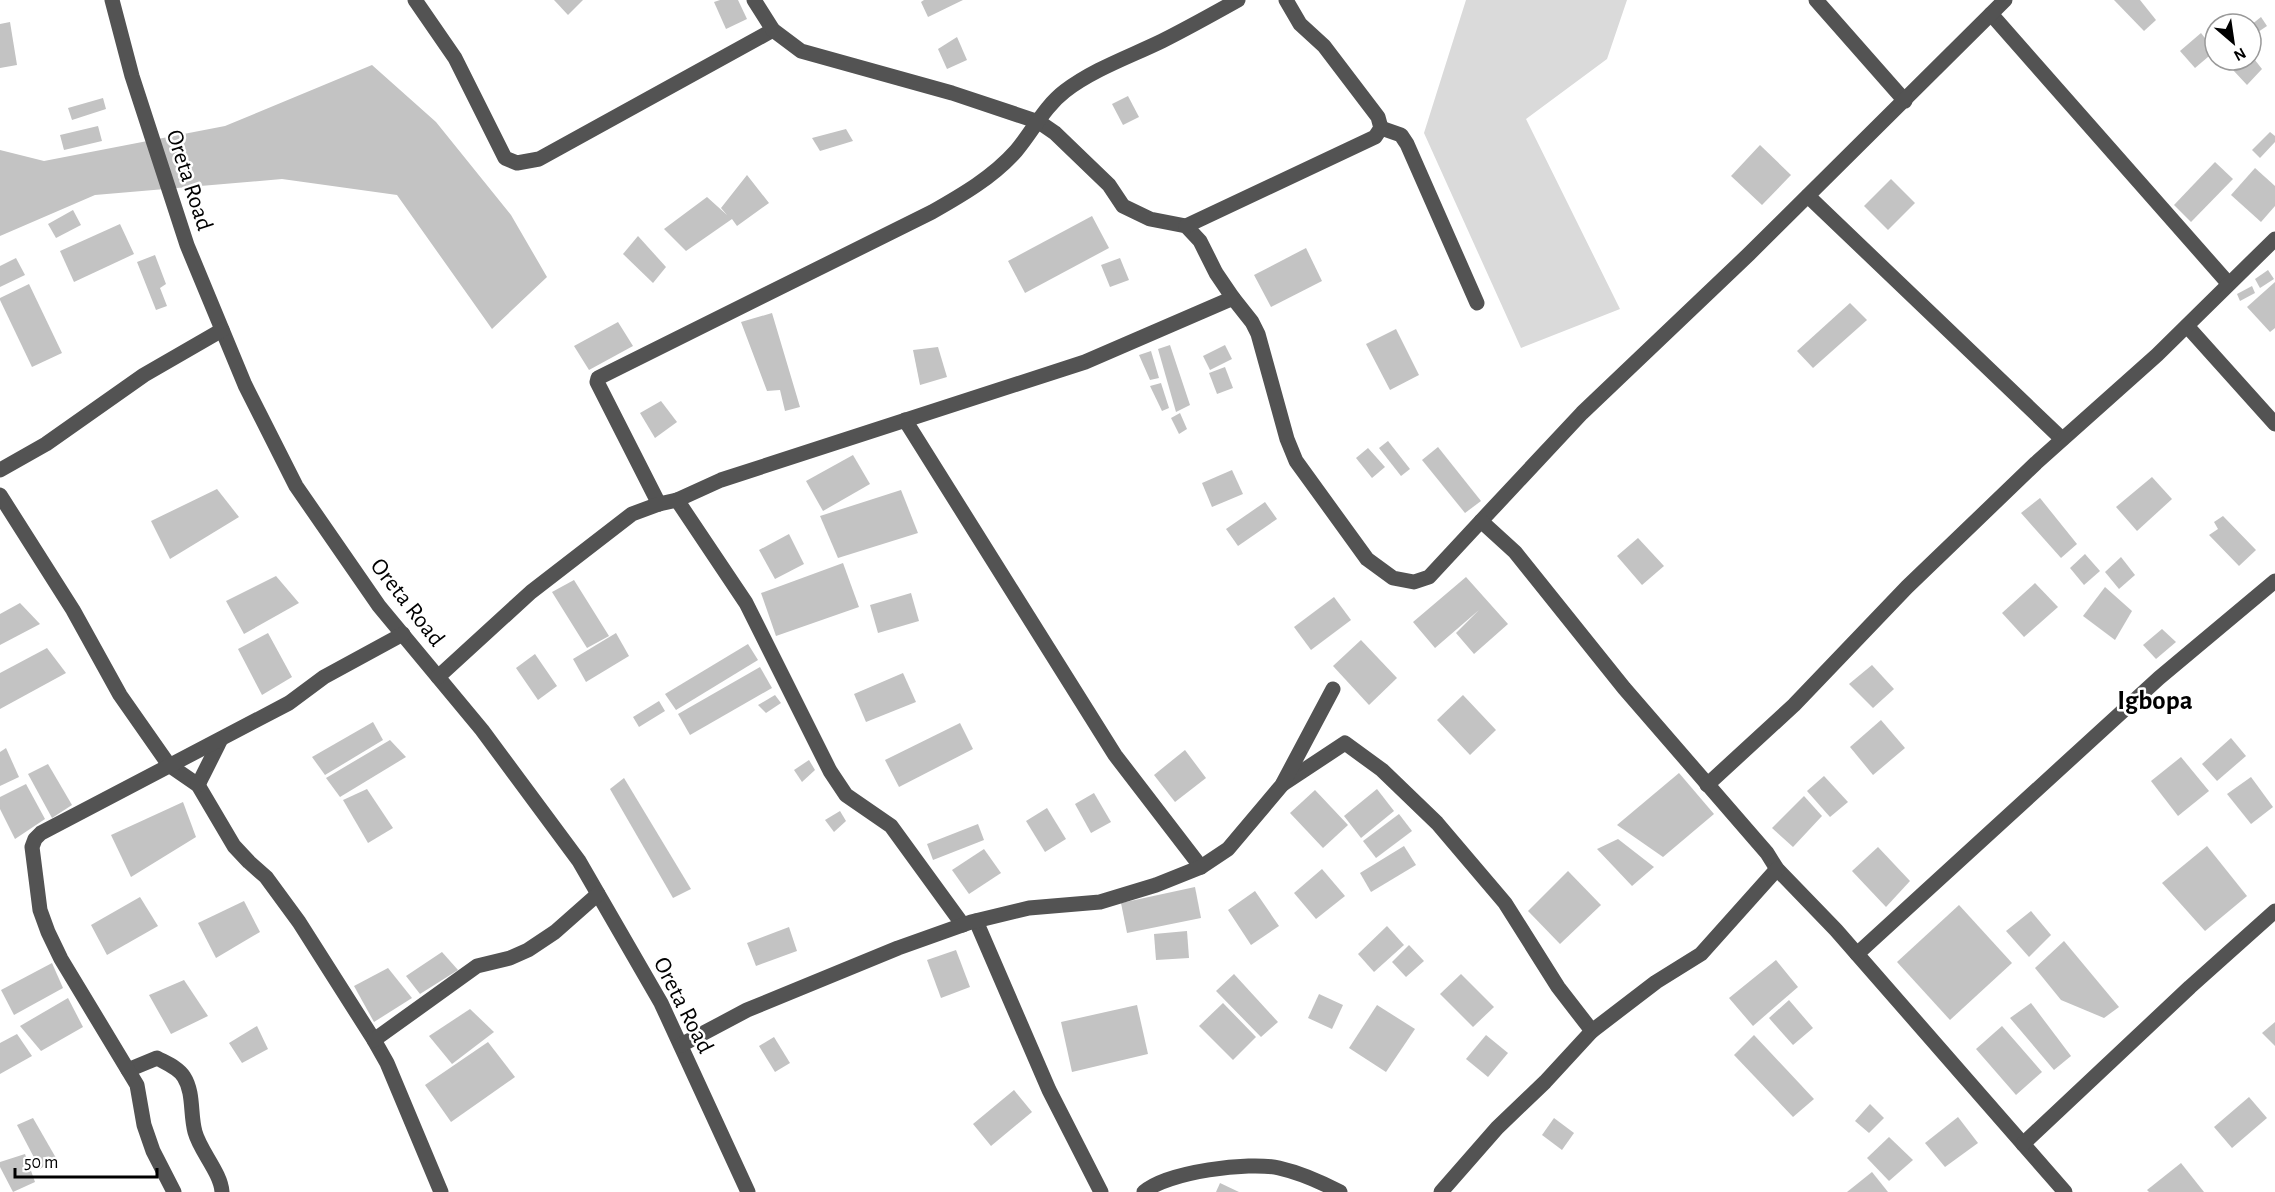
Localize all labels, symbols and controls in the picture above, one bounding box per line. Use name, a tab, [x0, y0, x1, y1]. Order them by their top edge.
north arrow	[2203, 12, 2263, 72]
text: N	[2231, 45, 2249, 64]
street label: Oreta Road	[161, 127, 217, 234]
street label: Oreta Road	[366, 554, 449, 651]
district label: Igbopa	[2117, 687, 2193, 714]
street label: Oreta Road	[649, 953, 718, 1057]
scale bar	[15, 1141, 158, 1179]
text: 50 m	[24, 1154, 58, 1172]

